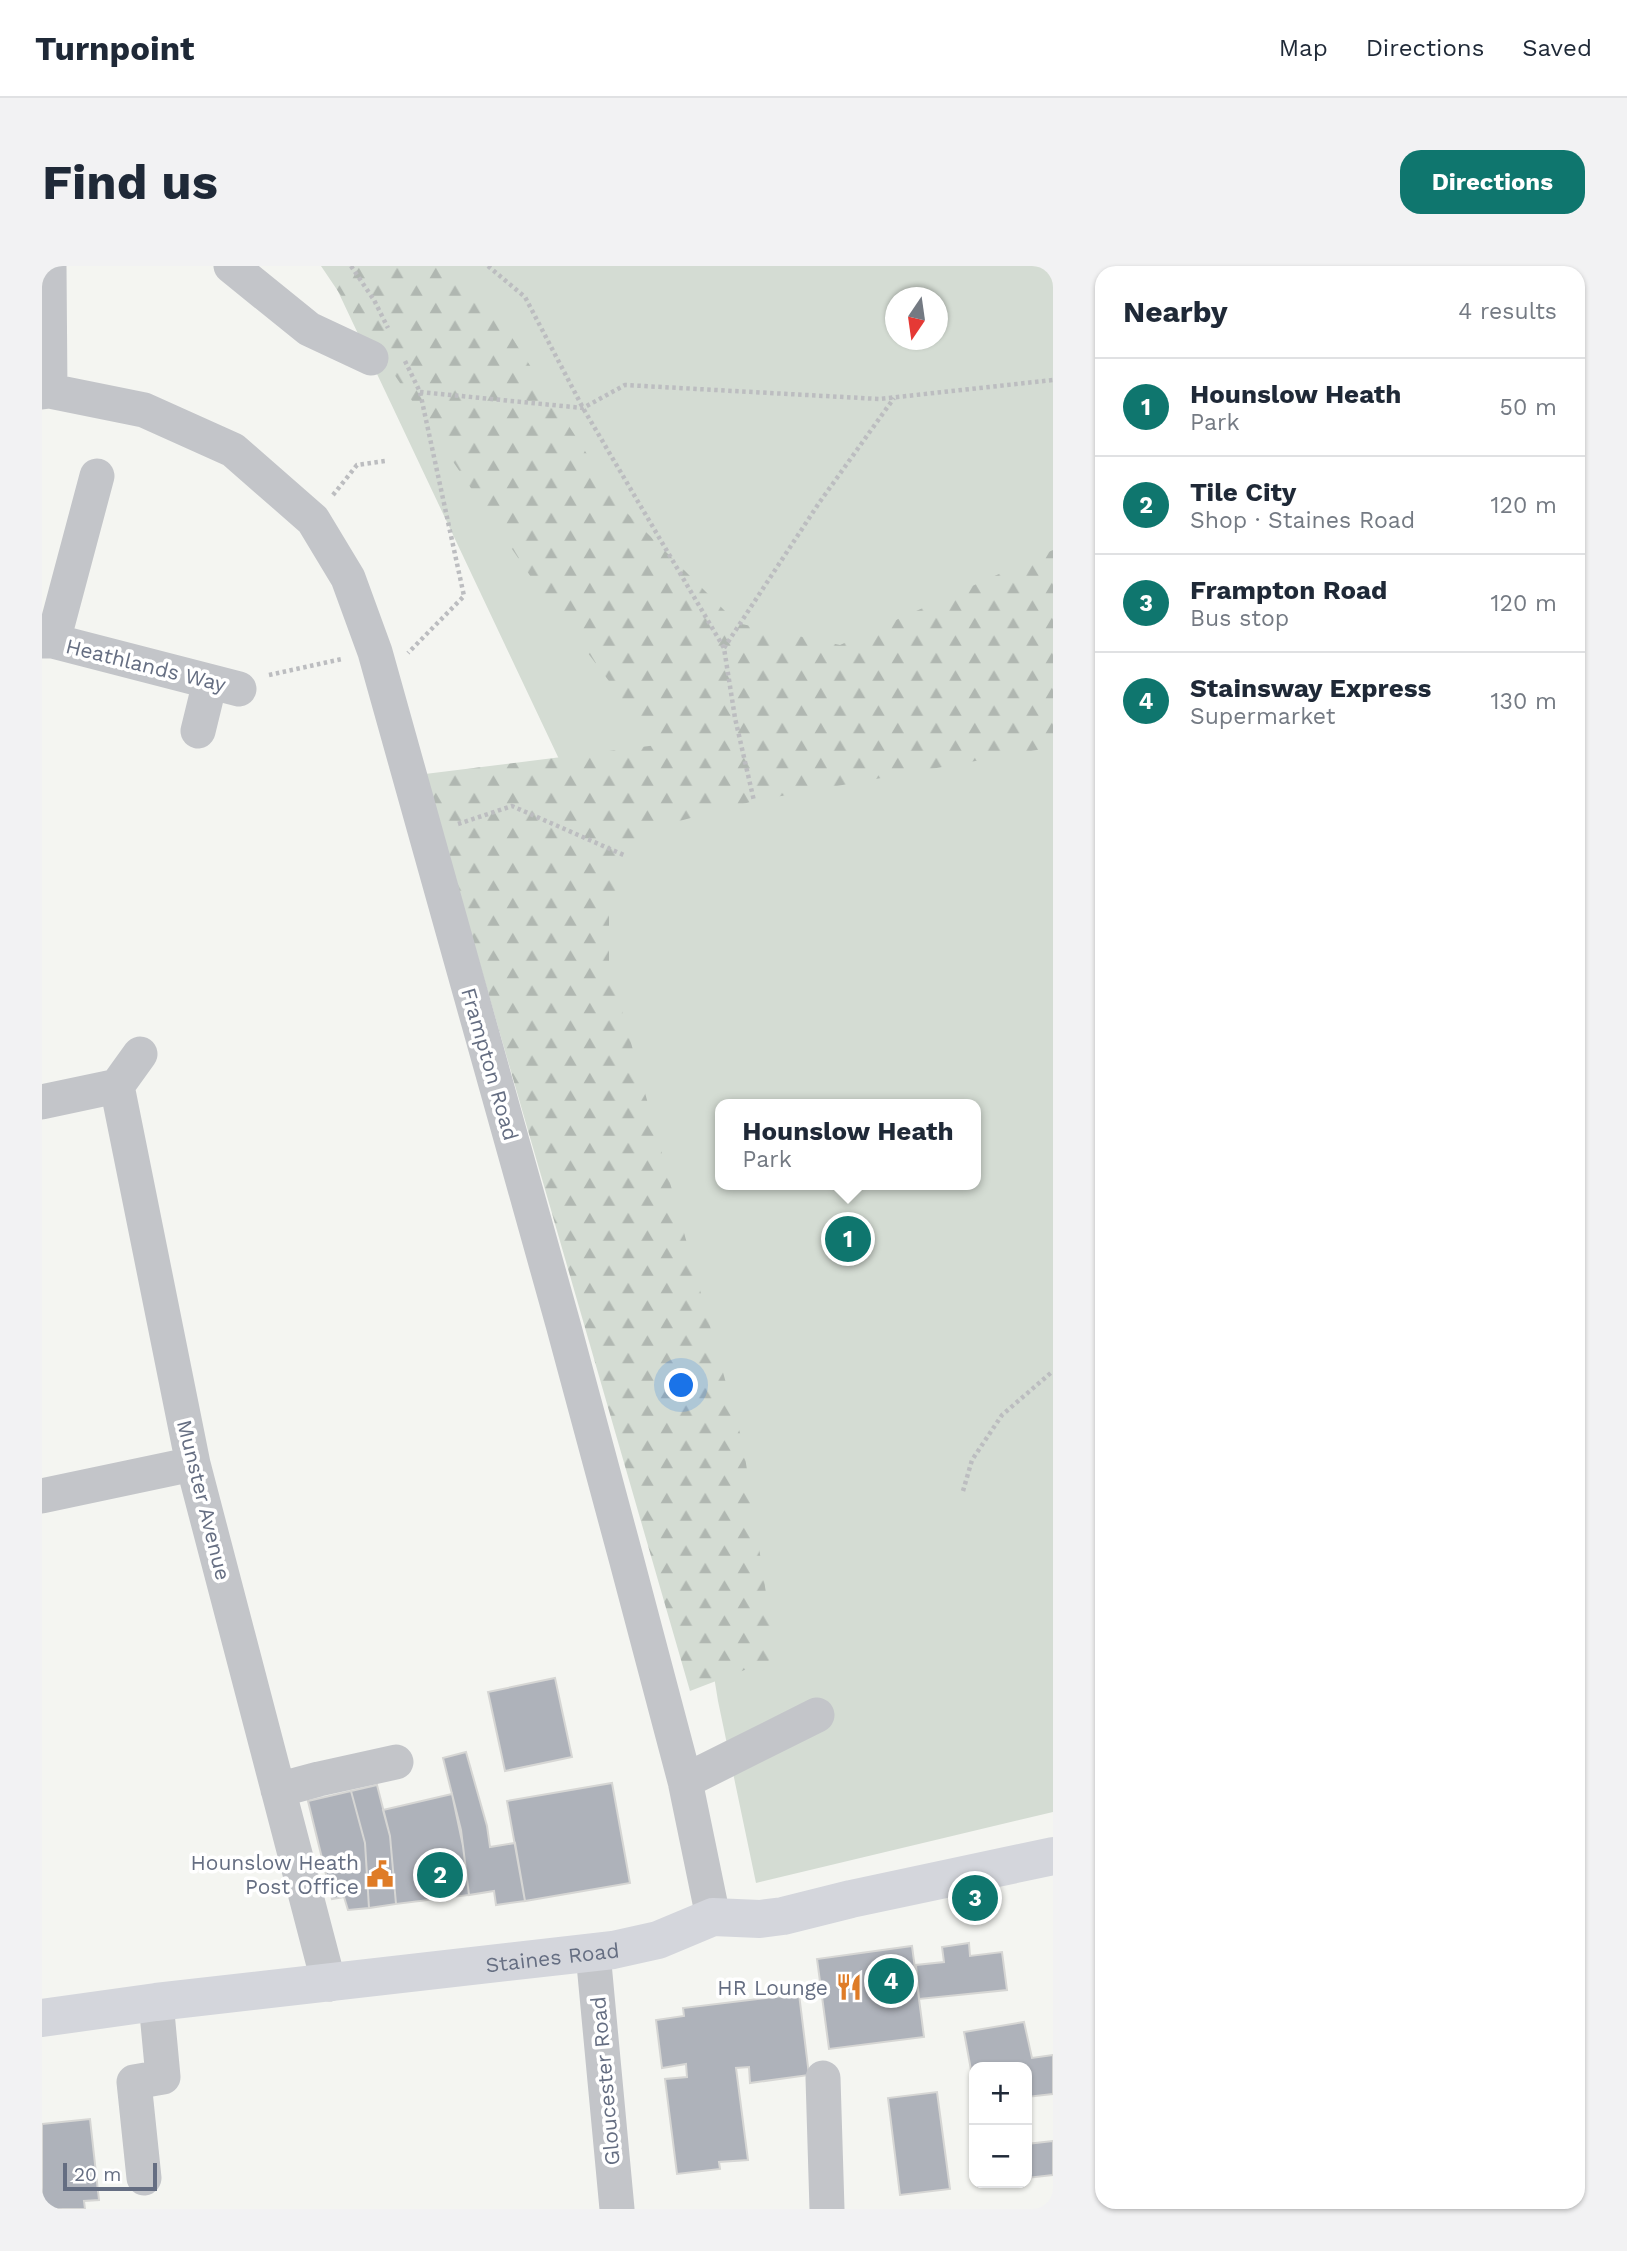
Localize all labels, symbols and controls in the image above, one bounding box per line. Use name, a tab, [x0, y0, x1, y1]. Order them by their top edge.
text: Turnpoint	[35, 29, 194, 68]
text: Map	[1279, 34, 1328, 62]
text: Directions	[1366, 34, 1484, 62]
text: Saved	[1522, 34, 1592, 62]
button: Directions	[1400, 150, 1585, 214]
text: Find us	[42, 153, 218, 211]
north arrow	[885, 287, 948, 350]
text: Nearby	[1123, 294, 1228, 329]
text: 4 results	[1458, 298, 1557, 325]
text: Hounslow Heath	[1190, 379, 1401, 409]
text: 1	[1141, 394, 1151, 421]
text: 50 m	[1500, 394, 1557, 421]
text: Park	[1190, 409, 1239, 436]
text: Tile City	[1190, 477, 1296, 507]
text: 2	[1139, 492, 1153, 519]
text: 120 m	[1491, 492, 1557, 519]
text: Shop · Staines Road	[1190, 507, 1415, 534]
text: Frampton Road	[1190, 575, 1387, 605]
text: 3	[1139, 590, 1153, 617]
text: 120 m	[1491, 590, 1557, 617]
text: Bus stop	[1190, 605, 1289, 632]
street label: Heathlands Way	[63, 633, 229, 697]
text: Stainsway Express	[1190, 673, 1431, 703]
text: 4	[1139, 688, 1153, 715]
text: 130 m	[1491, 688, 1557, 715]
text: Supermarket	[1190, 703, 1335, 730]
street label: Frampton Road	[456, 985, 524, 1143]
popup	[715, 1099, 981, 1190]
text: Hounslow Heath	[742, 1116, 954, 1146]
text: Park	[742, 1146, 792, 1173]
pin: 1	[825, 1213, 871, 1265]
your location	[664, 1368, 698, 1402]
street label: Munster Avenue	[172, 1417, 236, 1583]
pin: 2	[417, 1849, 463, 1901]
place label: Hounslow Heath Post Office	[191, 1850, 359, 1899]
public building icon: Hounslow Heath Post Office	[365, 1859, 395, 1889]
pin: 3	[952, 1872, 998, 1924]
street label: Staines Road	[484, 1937, 621, 1977]
pin: 4	[868, 1955, 914, 2007]
restaurant icon: HR Lounge	[834, 1972, 864, 2002]
place label: HR Lounge	[717, 1975, 828, 2000]
street label: Gloucester Road	[585, 1995, 625, 2167]
map controls	[969, 2062, 1032, 2188]
button: +	[969, 2062, 1032, 2125]
button: −	[969, 2125, 1032, 2188]
scale bar	[63, 2160, 158, 2192]
text: 20 m	[74, 2163, 121, 2186]

